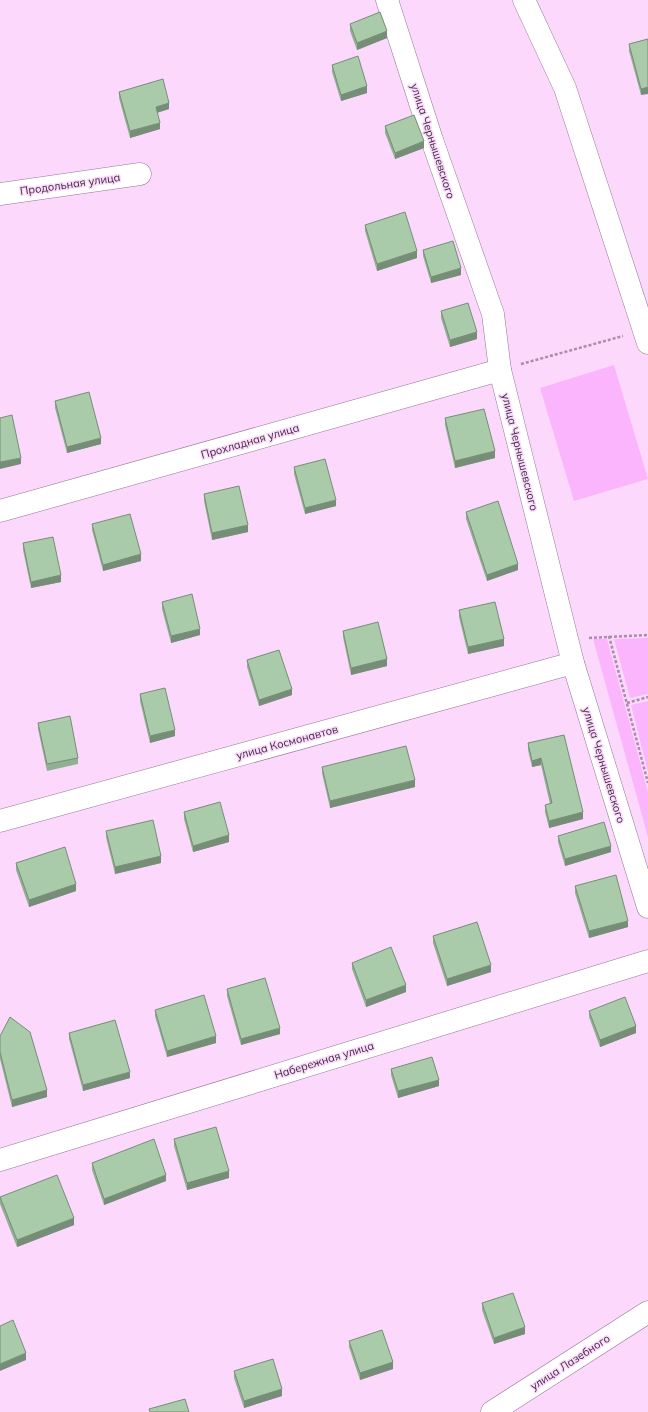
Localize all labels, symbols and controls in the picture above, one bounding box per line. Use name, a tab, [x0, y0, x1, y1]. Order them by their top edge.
street label: улица Чернышевского	[408, 82, 458, 200]
street label: Продольная улица	[19, 170, 121, 198]
street label: улица Чернышевского	[499, 392, 541, 512]
street label: Прохладная улица	[199, 420, 301, 462]
street label: улица Чернышевского	[580, 705, 628, 825]
street label: улица Космонавтов	[235, 722, 339, 762]
street label: Набережная улица	[272, 1038, 376, 1082]
street label: улица Лазебного	[527, 1331, 613, 1393]

